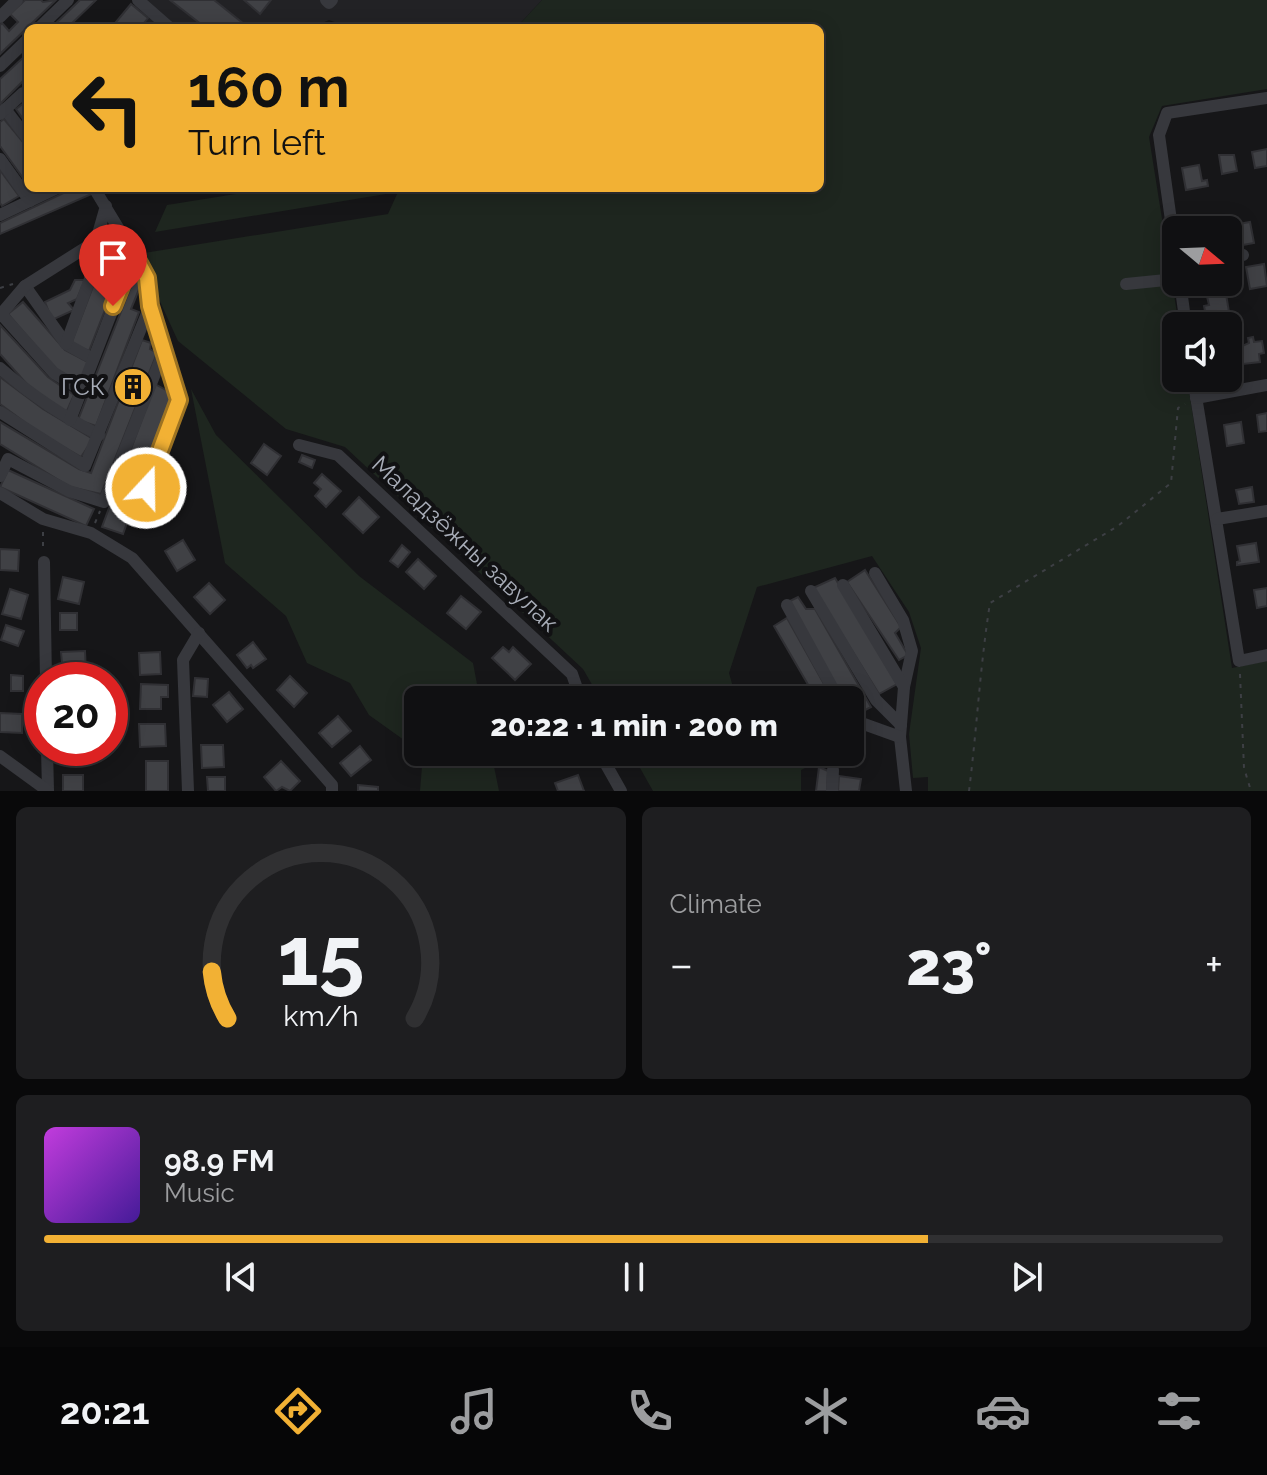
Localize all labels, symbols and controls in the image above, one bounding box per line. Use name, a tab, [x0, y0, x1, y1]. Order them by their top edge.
text: 160 m	[188, 54, 350, 120]
icon: left	[56, 56, 160, 160]
text: Turn left	[188, 121, 326, 163]
north arrow	[1162, 216, 1242, 296]
map controls	[1162, 216, 1242, 392]
pin	[79, 224, 147, 306]
icon: arrive	[91, 236, 135, 280]
button: sound	[1162, 312, 1242, 392]
building icon: ГСК	[112, 366, 154, 408]
place label: ГСК	[61, 372, 105, 401]
position arrow	[104, 446, 188, 530]
street label: Маладзёжны завулак	[366, 450, 565, 638]
speed limit sign: 20	[24, 662, 128, 766]
text: 20:22 · 1 min · 200 m	[490, 708, 778, 743]
text: Climate	[670, 889, 762, 919]
text: 15	[277, 907, 364, 1004]
text: 23°	[906, 929, 992, 999]
text: −	[670, 939, 693, 990]
text: +	[1205, 939, 1223, 990]
text: km/h	[283, 999, 358, 1033]
text: 98.9 FM	[164, 1143, 275, 1178]
text: Music	[164, 1178, 235, 1208]
icon: previous	[219, 1255, 263, 1299]
icon: pause	[612, 1255, 656, 1299]
icon: next	[1005, 1255, 1049, 1299]
icon: directions	[270, 1383, 326, 1439]
icon: music	[446, 1383, 502, 1439]
icon: phone	[622, 1383, 678, 1439]
icon: climate	[798, 1383, 854, 1439]
icon: car	[975, 1383, 1031, 1439]
icon: filters	[1151, 1383, 1207, 1439]
text: 20:21	[60, 1390, 150, 1432]

